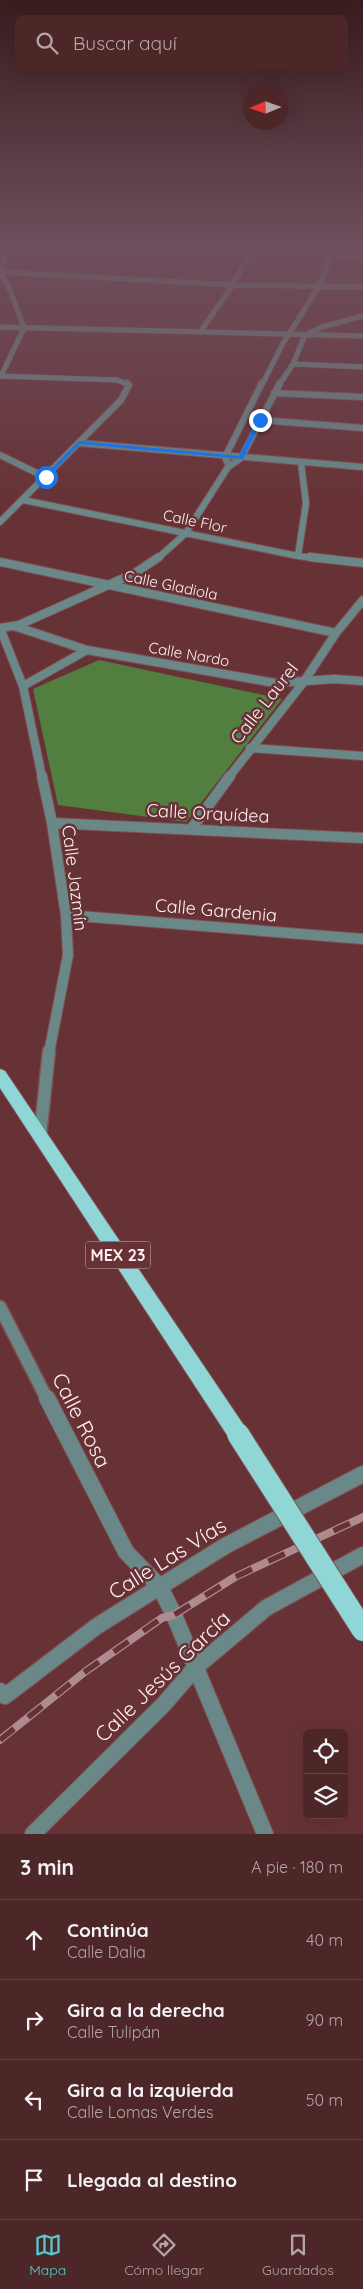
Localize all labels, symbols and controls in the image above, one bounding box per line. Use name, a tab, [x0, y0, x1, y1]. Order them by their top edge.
search box	[15, 15, 348, 70]
icon: search	[33, 29, 61, 57]
text: Buscar aquí	[73, 31, 177, 55]
north arrow	[243, 85, 288, 130]
route end	[249, 409, 272, 432]
route start	[35, 466, 58, 489]
street label: Calle Flor	[161, 505, 229, 537]
street label: Calle Gladiola	[123, 566, 219, 604]
street label: Calle Nardo	[147, 638, 231, 670]
street label: Calle Laurel	[225, 658, 303, 748]
street label: Calle Orquídea	[146, 798, 270, 828]
street label: Calle Jazmín	[57, 824, 93, 932]
street label: Calle Gardenia	[154, 893, 278, 927]
road number: MEX 23	[86, 1242, 150, 1268]
street label: Calle Rosa	[47, 1368, 117, 1472]
street label: Calle Las Vías	[103, 1511, 231, 1605]
street label: Calle Jesús García	[89, 1605, 235, 1747]
map controls	[303, 1729, 348, 1819]
button: locate	[303, 1729, 348, 1774]
button: layers	[303, 1774, 348, 1819]
text: 3 min	[20, 1854, 74, 1880]
text: A pie · 180 m	[251, 1857, 343, 1877]
text: Continúa	[67, 1918, 149, 1942]
icon: ahead	[20, 1926, 48, 1954]
text: 40 m	[306, 1930, 343, 1950]
text: Calle Dalia	[67, 1942, 146, 1962]
text: Gira a la derecha	[67, 1998, 225, 2022]
icon: right	[20, 2006, 48, 2034]
text: 90 m	[306, 2010, 343, 2030]
text: Calle Tulipán	[67, 2022, 160, 2042]
text: Gira a la izquierda	[67, 2078, 234, 2102]
icon: left	[20, 2086, 48, 2114]
text: 50 m	[306, 2090, 343, 2110]
text: Calle Lomas Verdes	[67, 2102, 213, 2122]
icon: arrive	[20, 2166, 48, 2194]
text: Llegada al destino	[67, 2168, 237, 2192]
tab: Mapa	[29, 2231, 66, 2279]
tab: Cómo llegar	[124, 2231, 204, 2279]
tab: Guardados	[262, 2231, 334, 2279]

